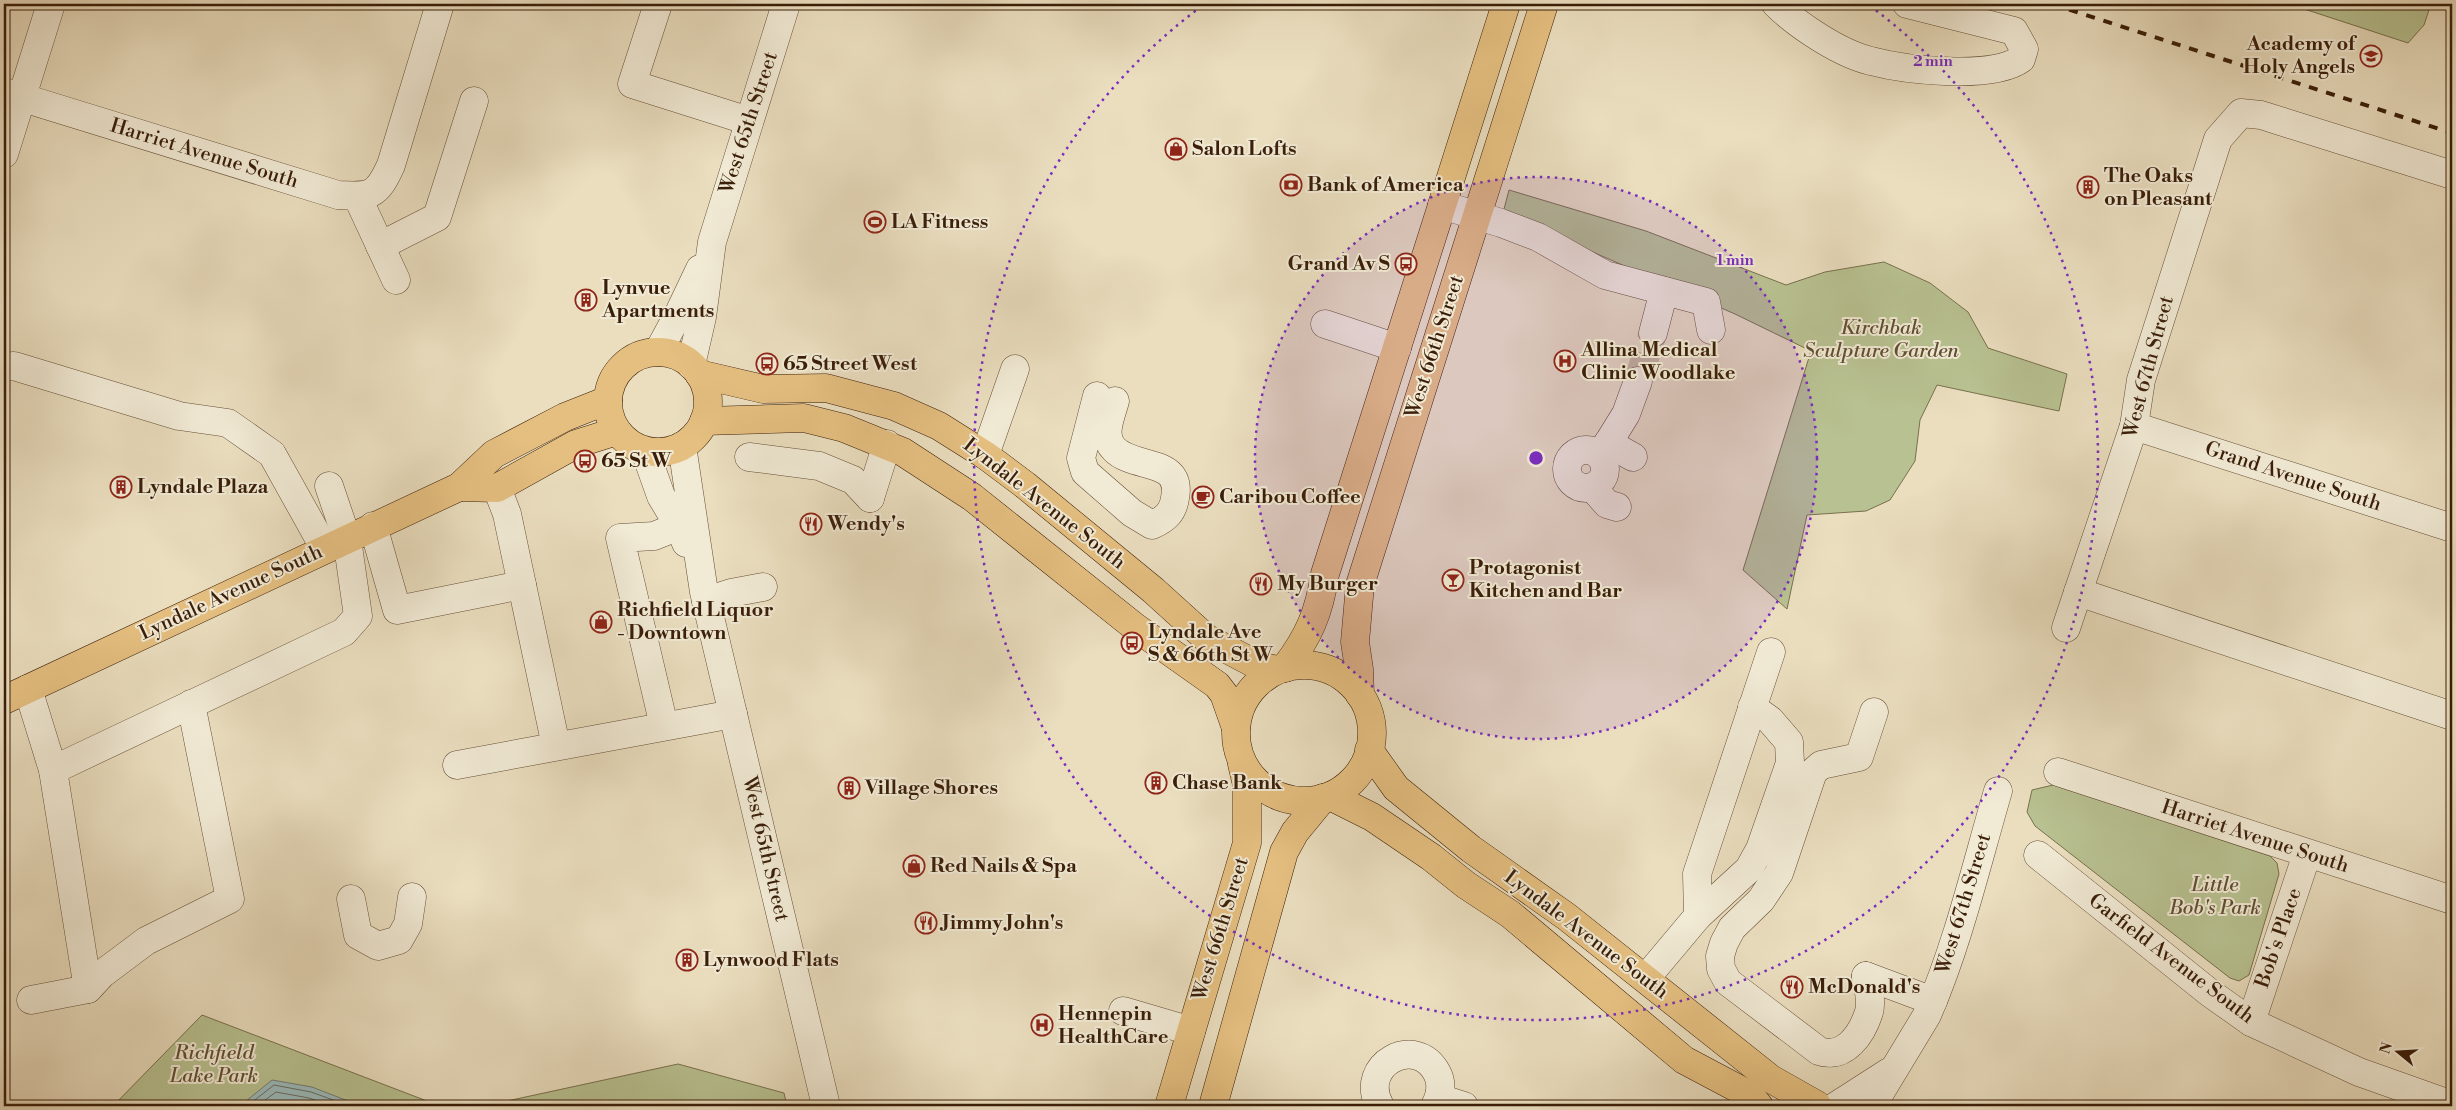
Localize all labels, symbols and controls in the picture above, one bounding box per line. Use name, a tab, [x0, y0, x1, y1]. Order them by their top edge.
place label: Academy of Holy Angels	[2243, 32, 2358, 80]
school or university icon: Academy of Holy Angels	[2359, 44, 2383, 68]
street label: West 65th Street	[714, 49, 784, 198]
text: 2 min	[1913, 52, 1953, 71]
street label: Harriet Avenue South	[107, 113, 301, 195]
shop icon: Salon Lofts	[1164, 137, 1188, 161]
place label: Salon Lofts	[1192, 137, 1297, 162]
place label: The Oaks on Pleasant	[2104, 164, 2213, 212]
bank icon: Bank of America	[1279, 173, 1303, 197]
place label: Bank of America	[1307, 173, 1464, 198]
building icon: The Oaks on Pleasant	[2076, 175, 2100, 199]
sports icon: LA Fitness	[863, 210, 887, 234]
place label: LA Fitness	[891, 210, 988, 235]
text: 1 min	[1716, 251, 1754, 270]
place label: Grand Av S	[1287, 252, 1390, 277]
bus stop icon: Grand Av S	[1394, 252, 1418, 276]
street label: West 66th Street	[1400, 272, 1470, 423]
place label: Lynvue Apartments	[601, 276, 714, 324]
building icon: Lynvue Apartments	[574, 288, 598, 312]
street label: West 67th Street	[2118, 293, 2180, 442]
park label: Kirchbak Sculpture Garden	[1803, 316, 1960, 364]
place label: Allina Medical Clinic Woodlake	[1580, 338, 1736, 386]
hospital icon: Allina Medical Clinic Woodlake	[1553, 349, 1577, 373]
bus stop icon: 65 Street West	[755, 352, 779, 376]
place label: 65 Street West	[783, 352, 918, 377]
street label: Lyndale Avenue South	[958, 433, 1130, 575]
street label: Grand Avenue South	[2202, 437, 2385, 517]
bus stop icon: 65 St W	[573, 449, 597, 473]
place label: 65 St W	[601, 449, 672, 474]
centre of rings	[1527, 449, 1545, 467]
building icon: Lyndale Plaza	[109, 475, 133, 499]
place label: Lyndale Plaza	[137, 475, 268, 500]
cafe icon: Caribou Coffee	[1191, 485, 1215, 509]
place label: Caribou Coffee	[1219, 485, 1361, 510]
restaurant icon: Wendy's	[799, 512, 823, 536]
place label: Wendy's	[826, 512, 905, 537]
street label: Lyndale Avenue South	[135, 539, 327, 646]
place label: Protagonist Kitchen and Bar	[1469, 556, 1622, 604]
bar icon: Protagonist Kitchen and Bar	[1441, 568, 1465, 592]
restaurant icon: My Burger	[1249, 572, 1273, 596]
place label: My Burger	[1277, 572, 1378, 597]
place label: Richfield Liquor - Downtown	[617, 598, 774, 646]
shop icon: Richfield Liquor - Downtown	[589, 610, 613, 634]
place label: Lyndale Ave S & 66th St W	[1148, 620, 1274, 668]
bus stop icon: Lyndale Ave S & 66th St W	[1120, 631, 1144, 655]
building icon: Chase Bank	[1144, 771, 1168, 795]
place label: Chase Bank	[1172, 771, 1283, 796]
street label: West 65th Street	[736, 773, 794, 924]
building icon: Village Shores	[837, 776, 861, 800]
place label: Village Shores	[864, 776, 998, 801]
street label: Harriet Avenue South	[2158, 795, 2352, 879]
street label: West 67th Street	[1930, 831, 1997, 978]
shop icon: Red Nails & Spa	[902, 854, 926, 878]
place label: Red Nails & Spa	[930, 854, 1077, 879]
street label: West 66th Street	[1187, 854, 1255, 1005]
street label: Lyndale Avenue South	[1499, 865, 1673, 1005]
park label: Little Bob's Park	[2168, 873, 2261, 921]
street label: Bob's Place	[2250, 885, 2308, 992]
street label: Garfield Avenue South	[2083, 888, 2259, 1030]
restaurant icon: Jimmy John's	[914, 911, 938, 935]
place label: Jimmy John's	[939, 911, 1063, 936]
building icon: Lynwood Flats	[675, 948, 699, 972]
place label: Lynwood Flats	[703, 948, 839, 973]
restaurant icon: McDonald's	[1780, 975, 1804, 999]
place label: McDonald's	[1808, 975, 1920, 1000]
place label: Hennepin HealthCare	[1058, 1002, 1169, 1050]
hospital icon: Hennepin HealthCare	[1030, 1013, 1054, 1037]
north arrow	[2374, 1028, 2424, 1078]
text: N	[2376, 1040, 2397, 1056]
park label: Richfield Lake Park	[169, 1041, 258, 1089]

